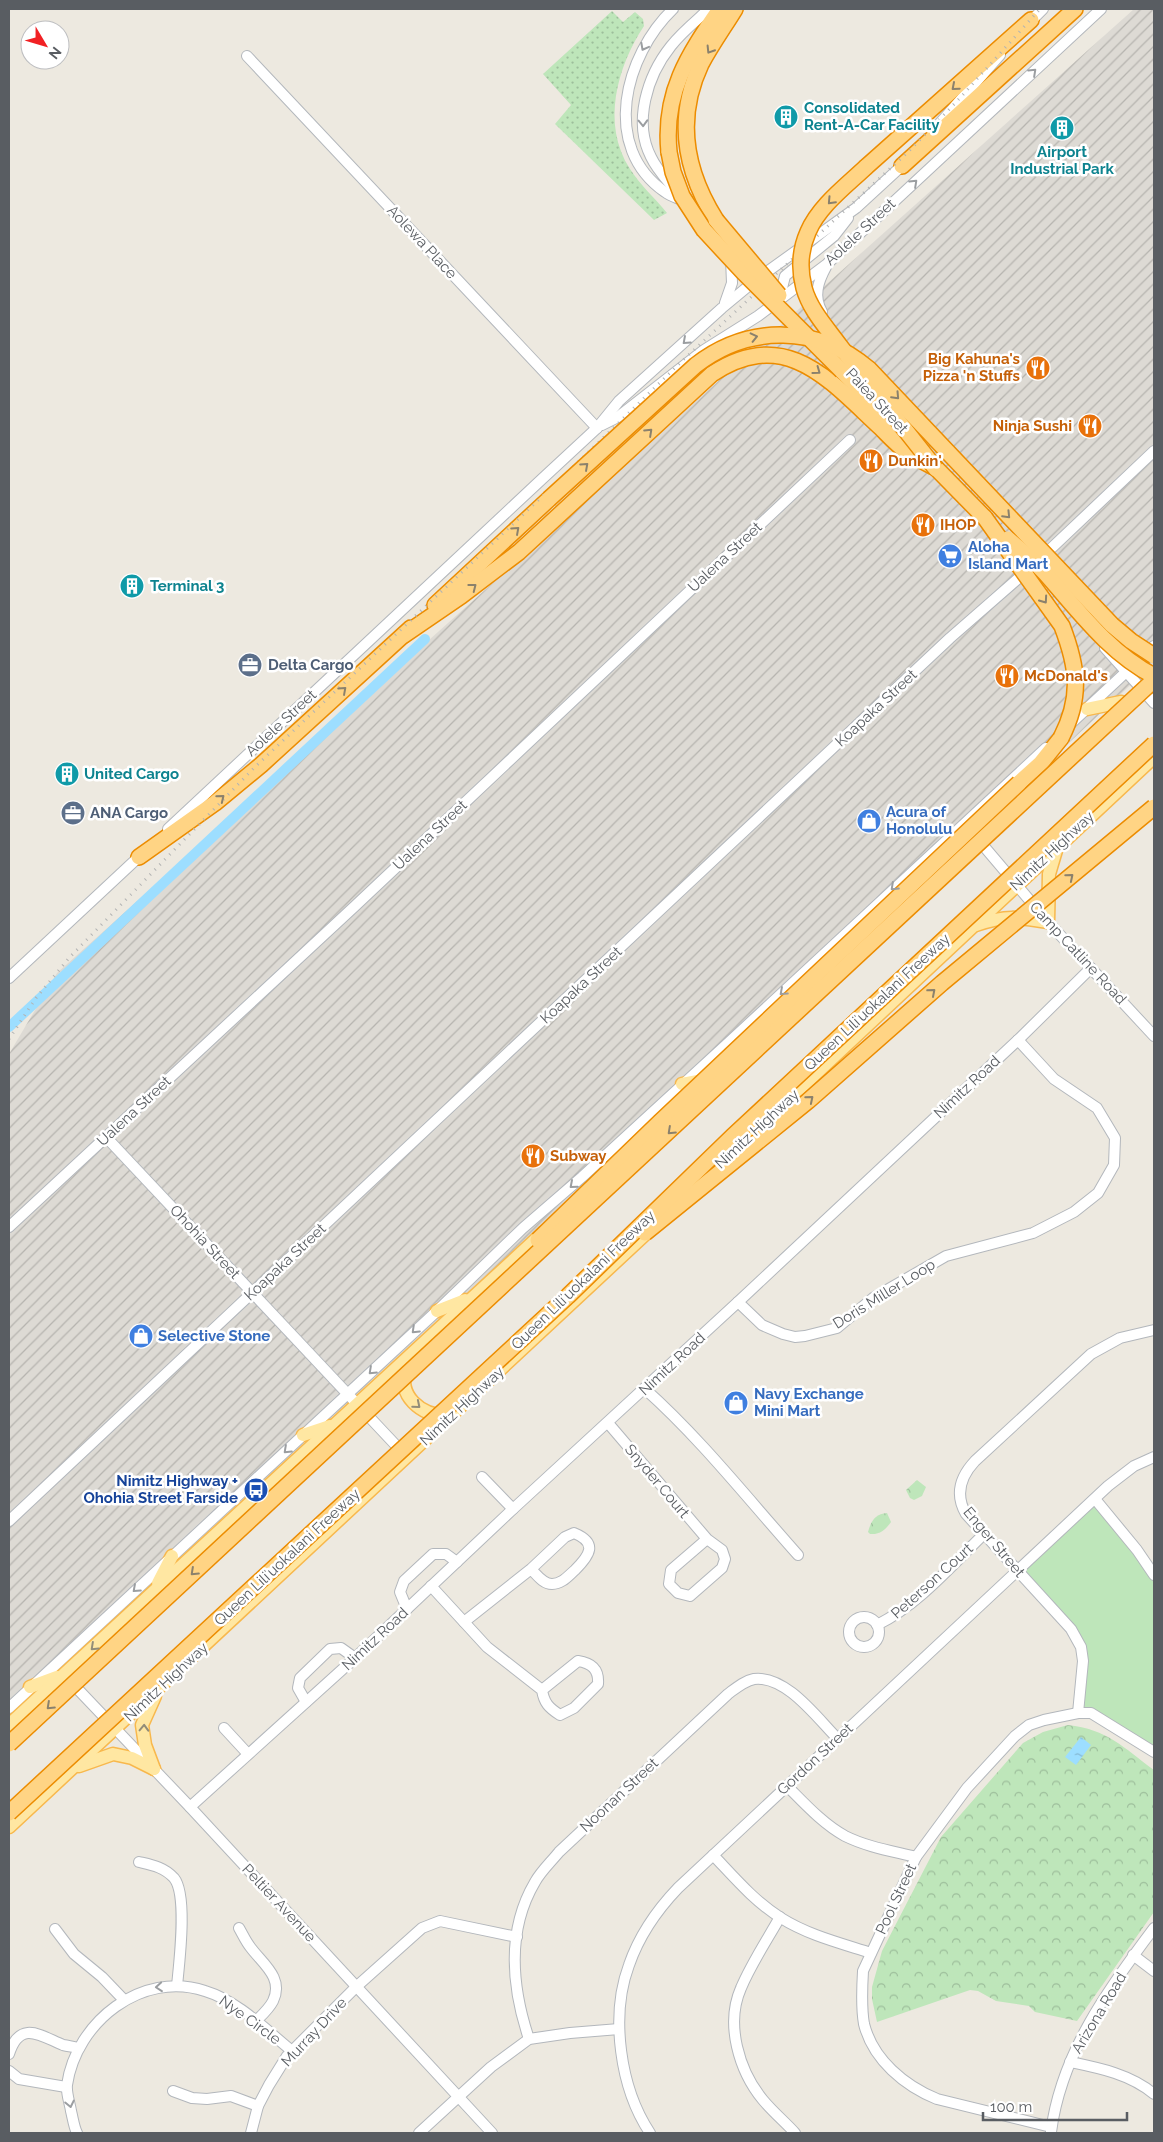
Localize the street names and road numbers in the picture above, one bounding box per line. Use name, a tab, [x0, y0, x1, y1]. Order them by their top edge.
street label: Aolele Street	[821, 195, 899, 269]
street label: Aolewa Place	[383, 201, 461, 283]
street label: Paiea Street	[842, 364, 912, 438]
street label: Ualena Street	[684, 518, 766, 596]
street label: Koapaka Street	[831, 666, 921, 750]
street label: Aolele Street	[242, 686, 320, 760]
street label: Ualena Street	[389, 796, 471, 874]
street label: Nimitz Highway	[1006, 807, 1098, 895]
street label: Camp Catline Road	[1026, 898, 1130, 1008]
street label: Queen Liliʻuokalani Freeway	[800, 930, 954, 1074]
street label: Koapaka Street	[536, 943, 626, 1027]
street label: Nimitz Road	[930, 1052, 1004, 1122]
street label: Ualena Street	[93, 1072, 175, 1150]
street label: Nimitz Highway	[711, 1085, 803, 1173]
street label: Ohohia Street	[166, 1201, 244, 1283]
street label: Queen Liliʻuokalani Freeway	[507, 1207, 659, 1353]
street label: Koapaka Street	[240, 1220, 330, 1304]
street label: Doris Miller Loop	[830, 1255, 938, 1333]
street label: Nimitz Road	[635, 1329, 709, 1399]
street label: Nimitz Highway	[416, 1362, 508, 1450]
street label: Snyder Court	[621, 1440, 693, 1522]
street label: Queen Liliʻuokalani Freeway	[210, 1485, 364, 1629]
street label: Enger Street	[959, 1503, 1029, 1581]
street label: Peterson Court	[887, 1540, 977, 1622]
street label: Nimitz Road	[338, 1604, 412, 1674]
street label: Nimitz Highway	[120, 1638, 212, 1726]
street label: Gordon Street	[773, 1719, 857, 1799]
street label: Noonan Street	[576, 1754, 662, 1836]
street label: Peltier Avenue	[238, 1860, 320, 1946]
street label: Pool Street	[872, 1861, 920, 1937]
street label: Arizona Road	[1068, 1969, 1130, 2057]
street label: Nye Circle	[216, 1992, 284, 2048]
street label: Murray Drive	[277, 1994, 351, 2070]

